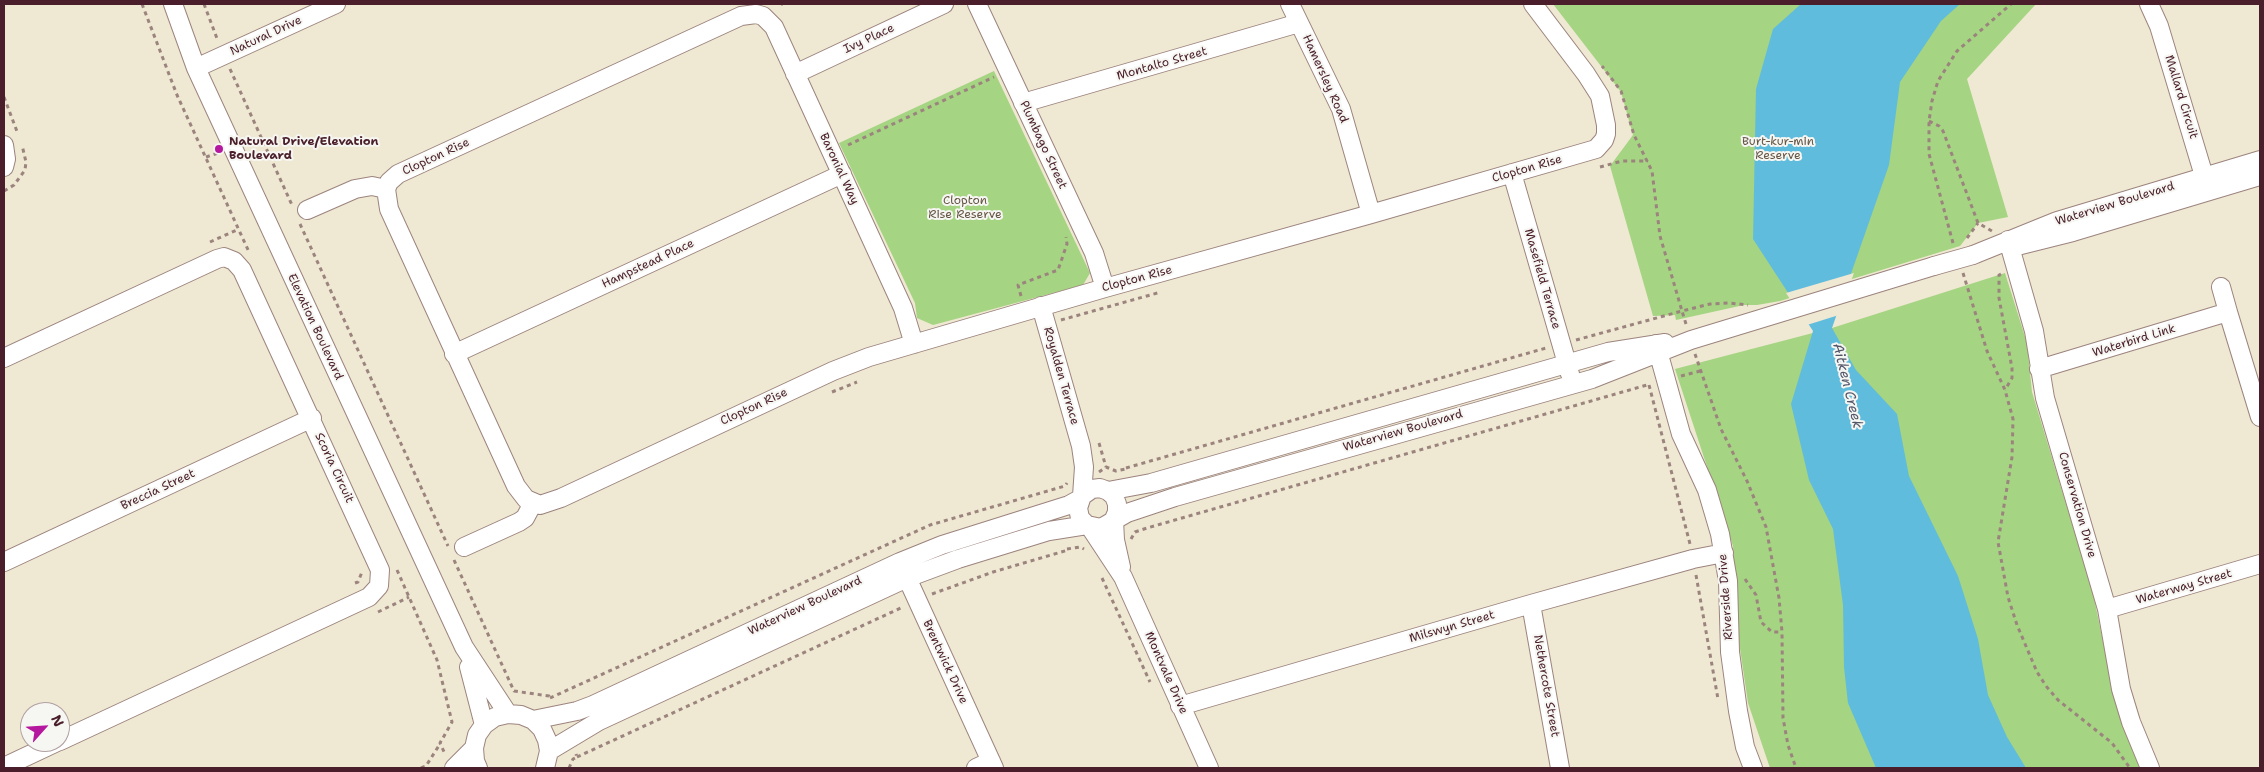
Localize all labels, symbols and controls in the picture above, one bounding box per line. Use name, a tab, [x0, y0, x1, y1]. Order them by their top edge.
street label: Natural Drive	[228, 13, 304, 59]
street label: Ivy Place	[841, 21, 897, 57]
street label: Hamersley Road	[1299, 33, 1351, 125]
street label: Montalto Street	[1115, 44, 1209, 84]
street label: Mallard Circuit	[2161, 53, 2201, 141]
street label: Plumbago Street	[1016, 99, 1070, 191]
street label: Baronial Way	[816, 131, 862, 207]
place label: Natural Drive/Elevation Boulevard	[229, 135, 379, 163]
street label: Clopton Rise	[400, 135, 472, 179]
park label: Burt-kur-min Reserve	[1742, 135, 1814, 163]
marker: Natural Drive/Elevation Boulevard	[213, 143, 225, 155]
street label: Clopton Rise	[1490, 152, 1564, 186]
street label: Waterview Boulevard	[2054, 179, 2176, 229]
park label: Clopton Rise Reserve	[928, 194, 1002, 222]
street label: Masefield Terrace	[1521, 227, 1563, 331]
street label: Hampstead Place	[600, 236, 696, 292]
street label: Clopton Rise	[1100, 263, 1174, 295]
street label: Elevation Boulevard	[284, 272, 346, 382]
street label: Waterbird Link	[2091, 322, 2177, 360]
street label: Royalden Terrace	[1040, 325, 1082, 427]
water label: Aitken Creek	[1828, 342, 1866, 430]
street label: Clopton Rise	[718, 385, 790, 429]
street label: Waterview Boulevard	[1342, 407, 1464, 455]
street label: Scoria Circuit	[311, 431, 357, 505]
street label: Conservation Drive	[2055, 450, 2099, 560]
street label: Breccia Street	[119, 467, 197, 513]
street label: Riverside Drive	[1716, 553, 1736, 641]
street label: Waterway Street	[2134, 566, 2234, 608]
street label: Waterview Boulevard	[746, 573, 864, 639]
street label: Milswyn Street	[1408, 608, 1496, 646]
street label: Brentwick Drive	[919, 618, 971, 706]
street label: Montvale Drive	[1141, 630, 1191, 716]
street label: Nethercote Street	[1530, 634, 1562, 738]
north arrow	[20, 702, 70, 752]
text: N	[47, 712, 68, 730]

